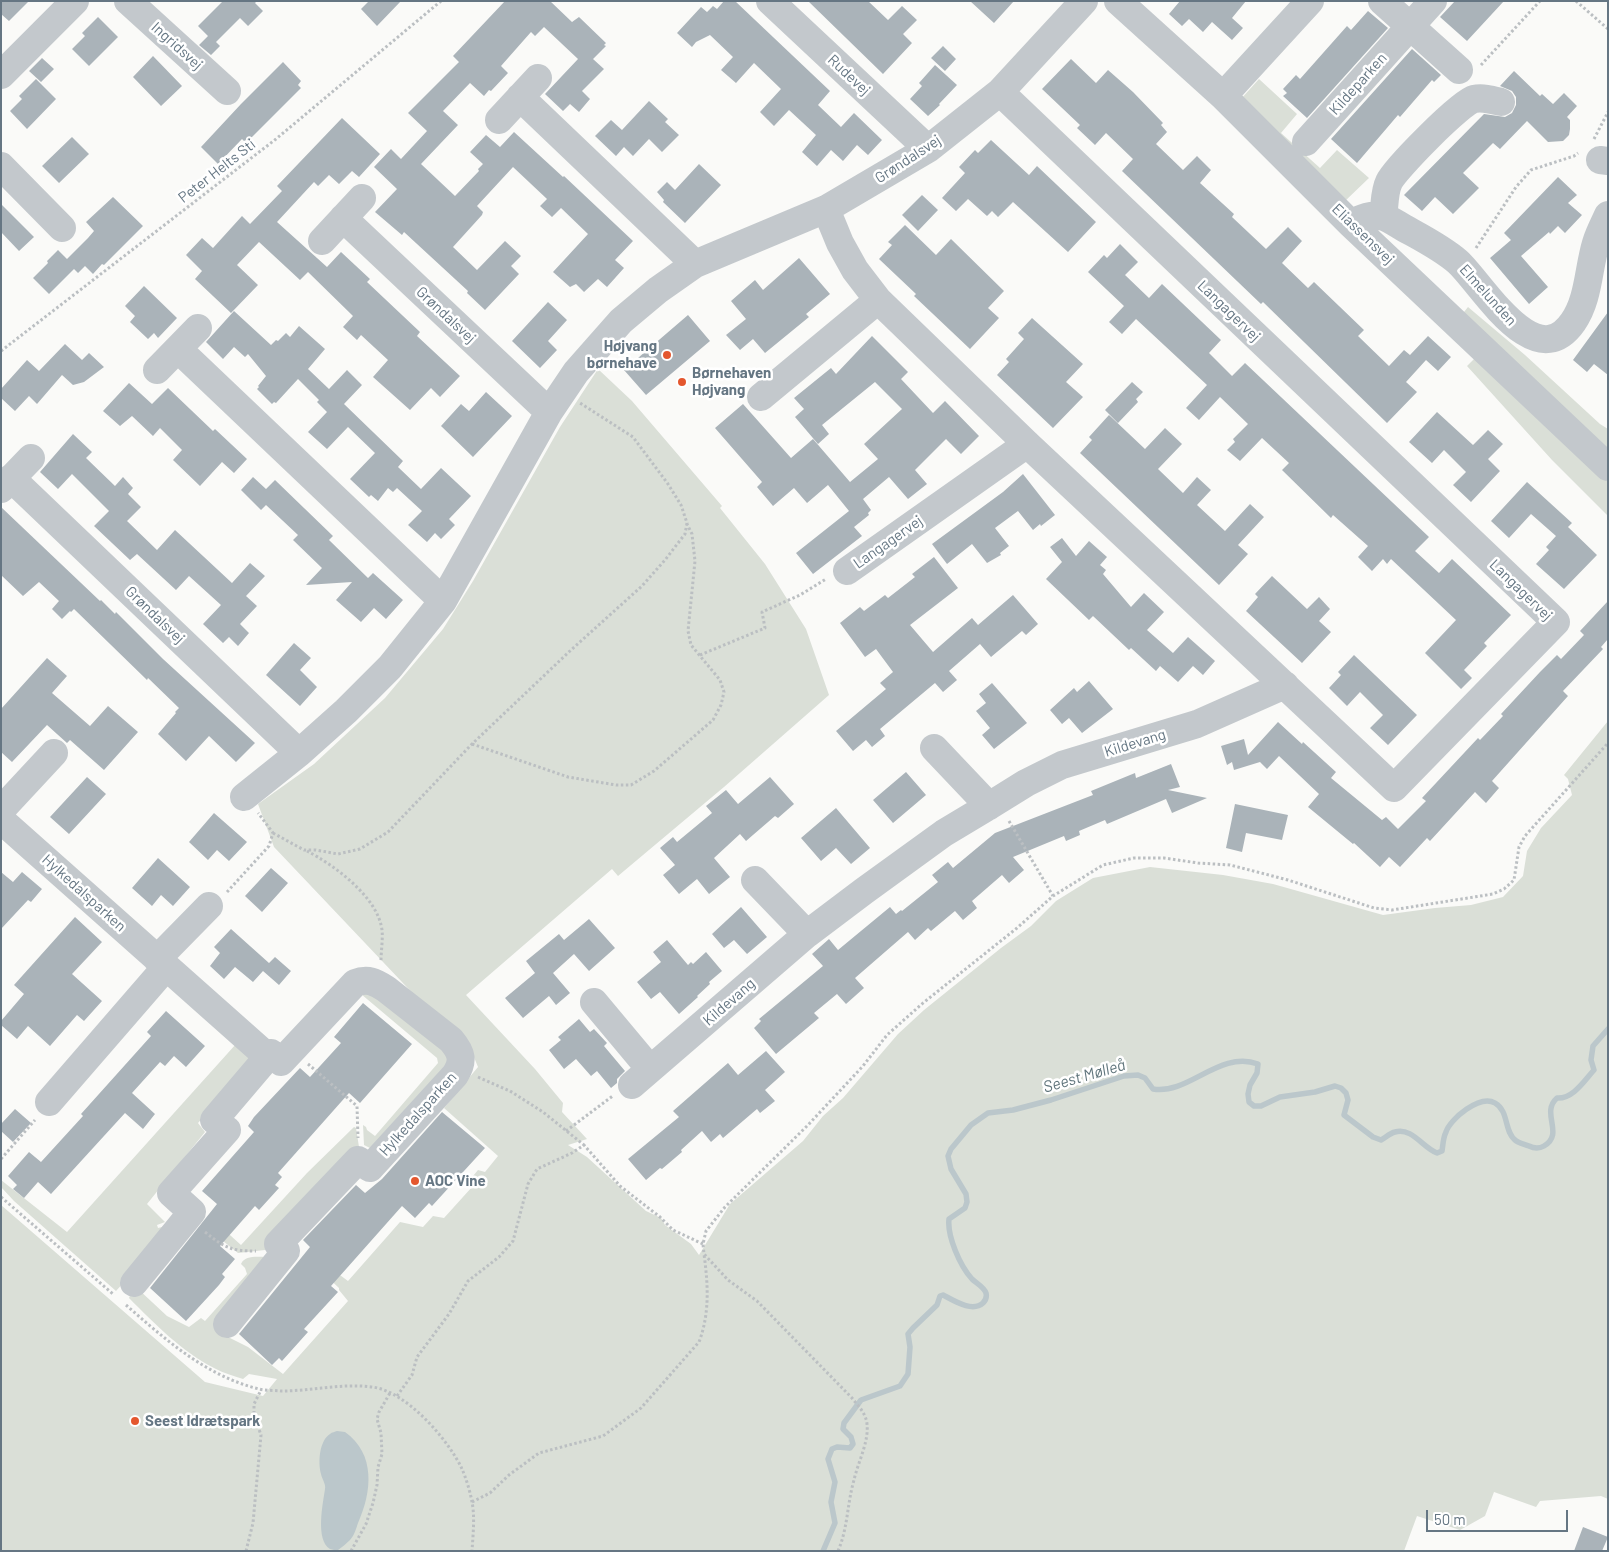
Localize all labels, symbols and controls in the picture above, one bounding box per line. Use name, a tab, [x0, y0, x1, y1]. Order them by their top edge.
street label: Ingridsvej	[148, 18, 206, 74]
street label: Kildeparken	[1325, 49, 1391, 119]
street label: Rudevej	[824, 51, 874, 99]
street label: Grøndalsvej	[872, 131, 944, 187]
street label: Peter Helts Sti	[175, 135, 259, 207]
street label: Eliassensvej	[1328, 200, 1398, 268]
street label: Elmelunden	[1456, 261, 1520, 329]
street label: Langagervej	[1194, 277, 1264, 345]
street label: Grøndalsvej	[412, 283, 480, 347]
place label: Højvang børnehave	[587, 337, 657, 372]
marker: Højvang børnehave	[661, 349, 673, 361]
place label: Børnehaven Højvang	[692, 364, 771, 399]
marker: Børnehaven Højvang	[676, 376, 688, 388]
street label: Langagervej	[850, 512, 926, 572]
street label: Langagervej	[1486, 556, 1556, 624]
street label: Grøndalsvej	[122, 582, 188, 648]
street label: Kildevang	[1102, 725, 1168, 761]
street label: Hylkedalsparken	[38, 851, 130, 935]
street label: Kildevang	[699, 974, 759, 1030]
water label: Seest Mølleå	[1041, 1055, 1127, 1097]
street label: Hylkedalsparken	[376, 1068, 460, 1160]
place label: AOC Vine	[425, 1172, 486, 1190]
marker: AOC Vine	[409, 1175, 421, 1187]
place label: Seest Idrætspark	[145, 1412, 260, 1430]
marker: Seest Idrætspark	[129, 1415, 141, 1427]
scale bar	[1429, 1500, 1572, 1532]
text: 50 m	[1434, 1510, 1466, 1528]

